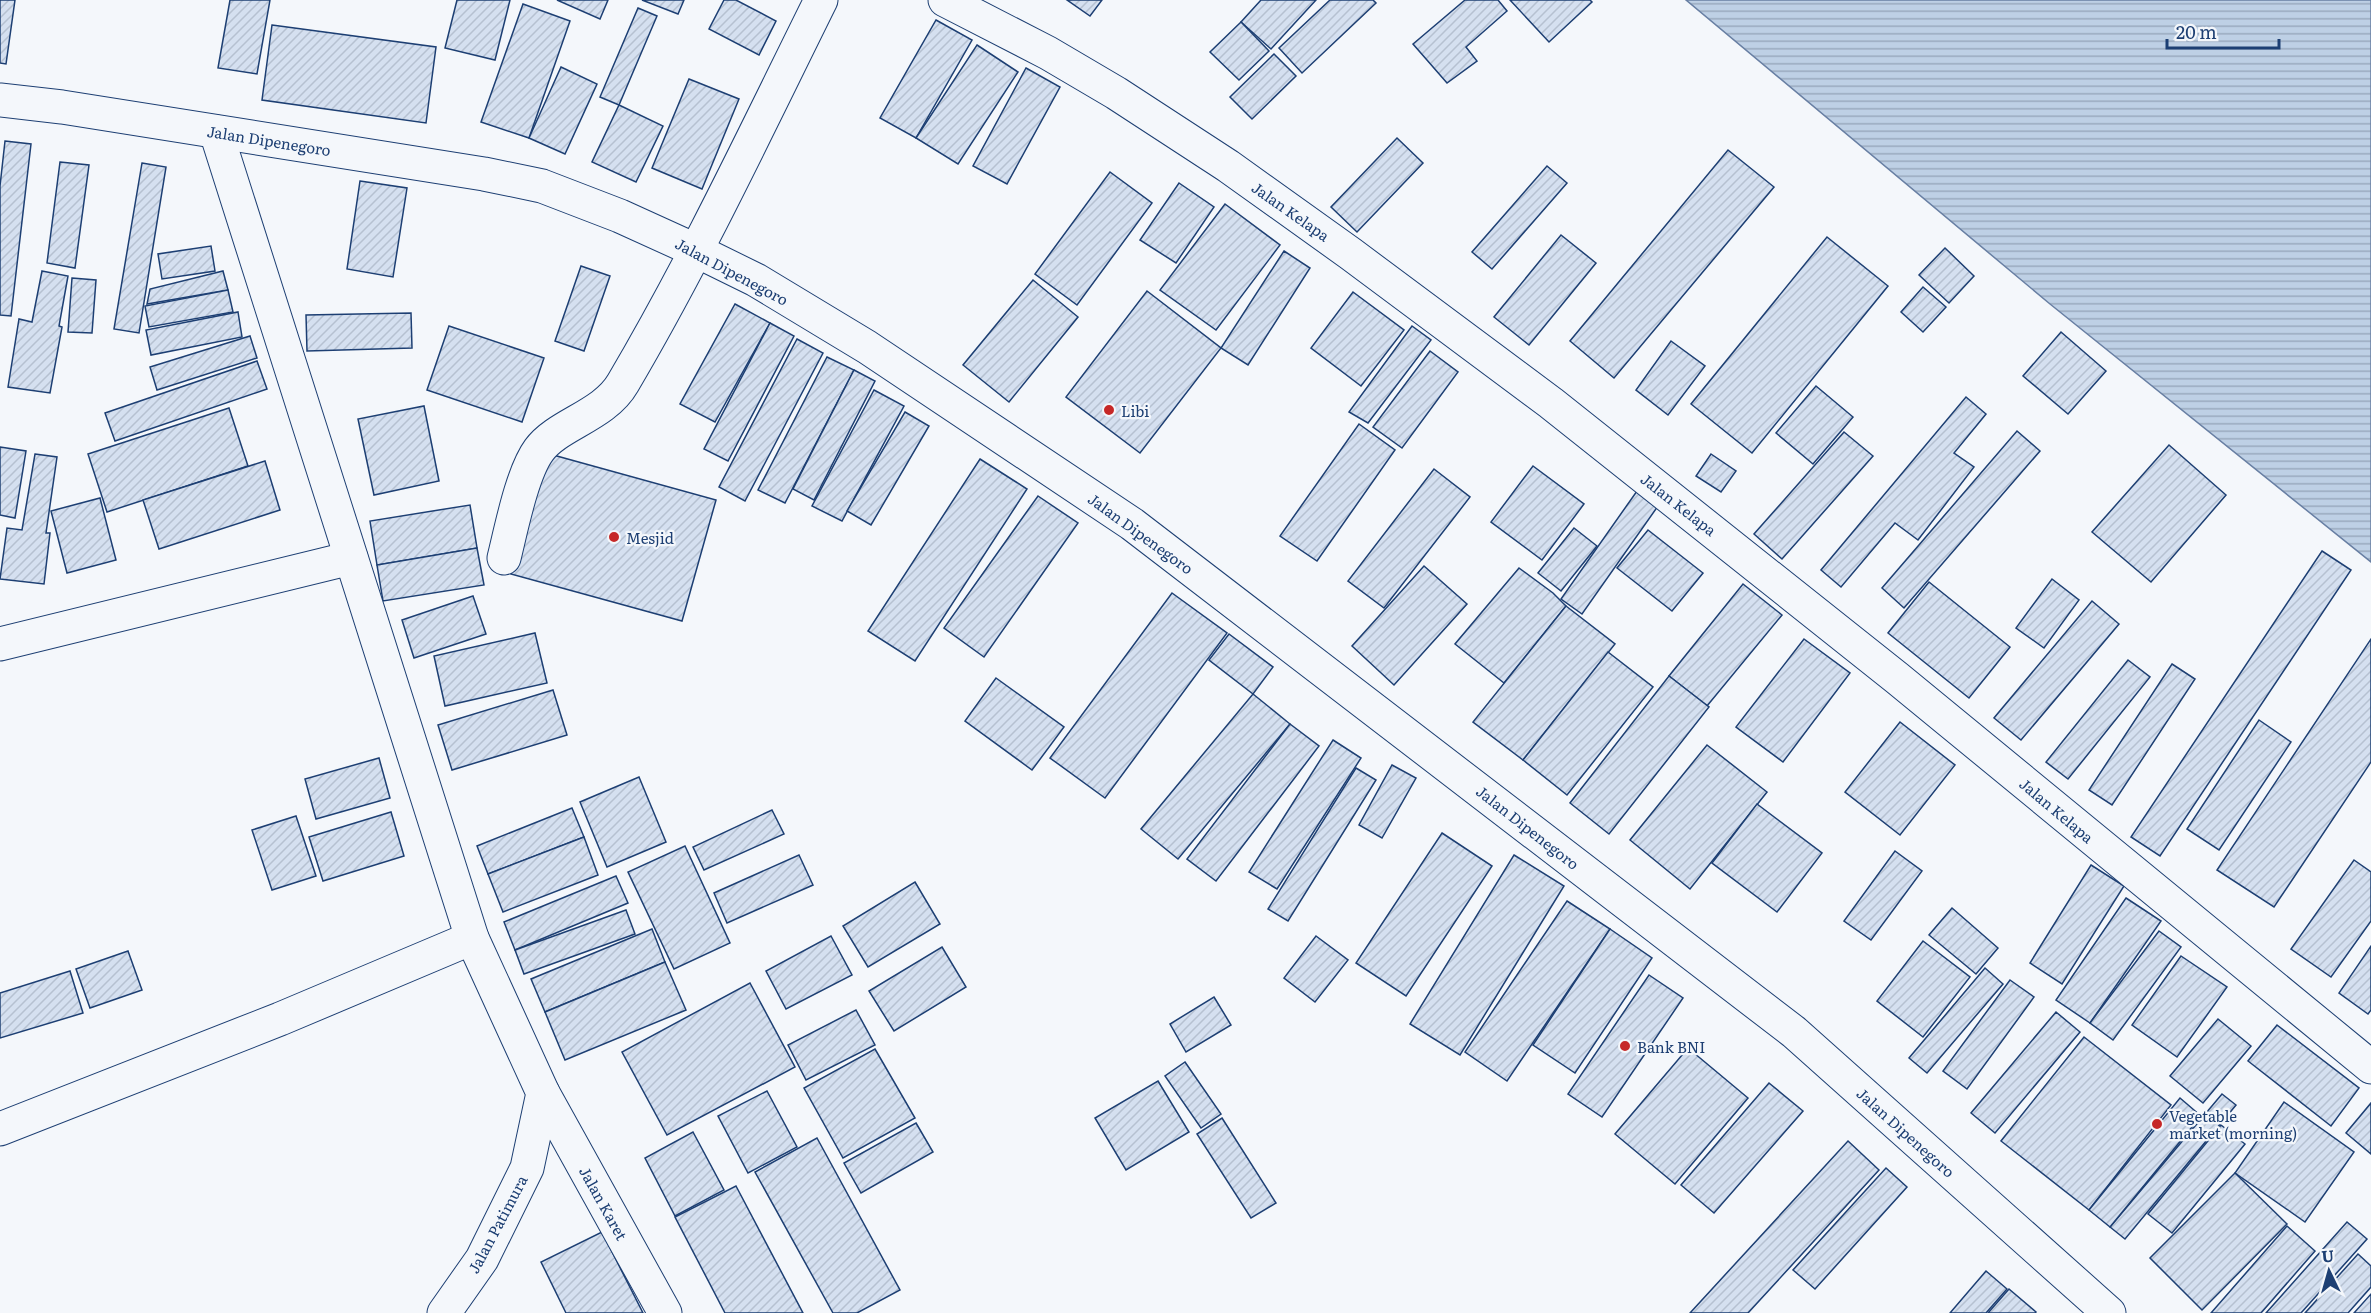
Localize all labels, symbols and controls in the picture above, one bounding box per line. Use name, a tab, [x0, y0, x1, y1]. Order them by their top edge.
scale bar	[2167, 12, 2280, 50]
text: 20 m	[2176, 18, 2217, 45]
street label: Jalan Dipenegoro	[205, 119, 333, 161]
street label: Jalan Kelapa	[1247, 176, 1335, 247]
street label: Jalan Dipenegoro	[671, 231, 793, 311]
place label: Libi	[1121, 399, 1149, 422]
marker: Libi	[1102, 403, 1116, 417]
street label: Jalan Kelapa	[1636, 467, 1722, 542]
street label: Jalan Dipenegoro	[1084, 487, 1199, 579]
place label: Mesjid	[626, 526, 674, 549]
marker: Mesjid	[607, 530, 621, 544]
street label: Jalan Kelapa	[2015, 772, 2100, 849]
street label: Jalan Dipenegoro	[1472, 779, 1585, 875]
place label: Bank BNI	[1637, 1035, 1705, 1058]
marker: Bank BNI	[1618, 1039, 1632, 1053]
street label: Jalan Dipenegoro	[1852, 1082, 1960, 1183]
place label: Vegetable market (morning)	[2169, 1104, 2297, 1144]
marker: Vegetable market (morning)	[2150, 1117, 2164, 1131]
street label: Jalan Karet	[574, 1162, 634, 1244]
street label: Jalan Patimura	[461, 1170, 533, 1277]
north arrow	[2299, 1241, 2359, 1301]
text: U	[2320, 1243, 2335, 1268]

